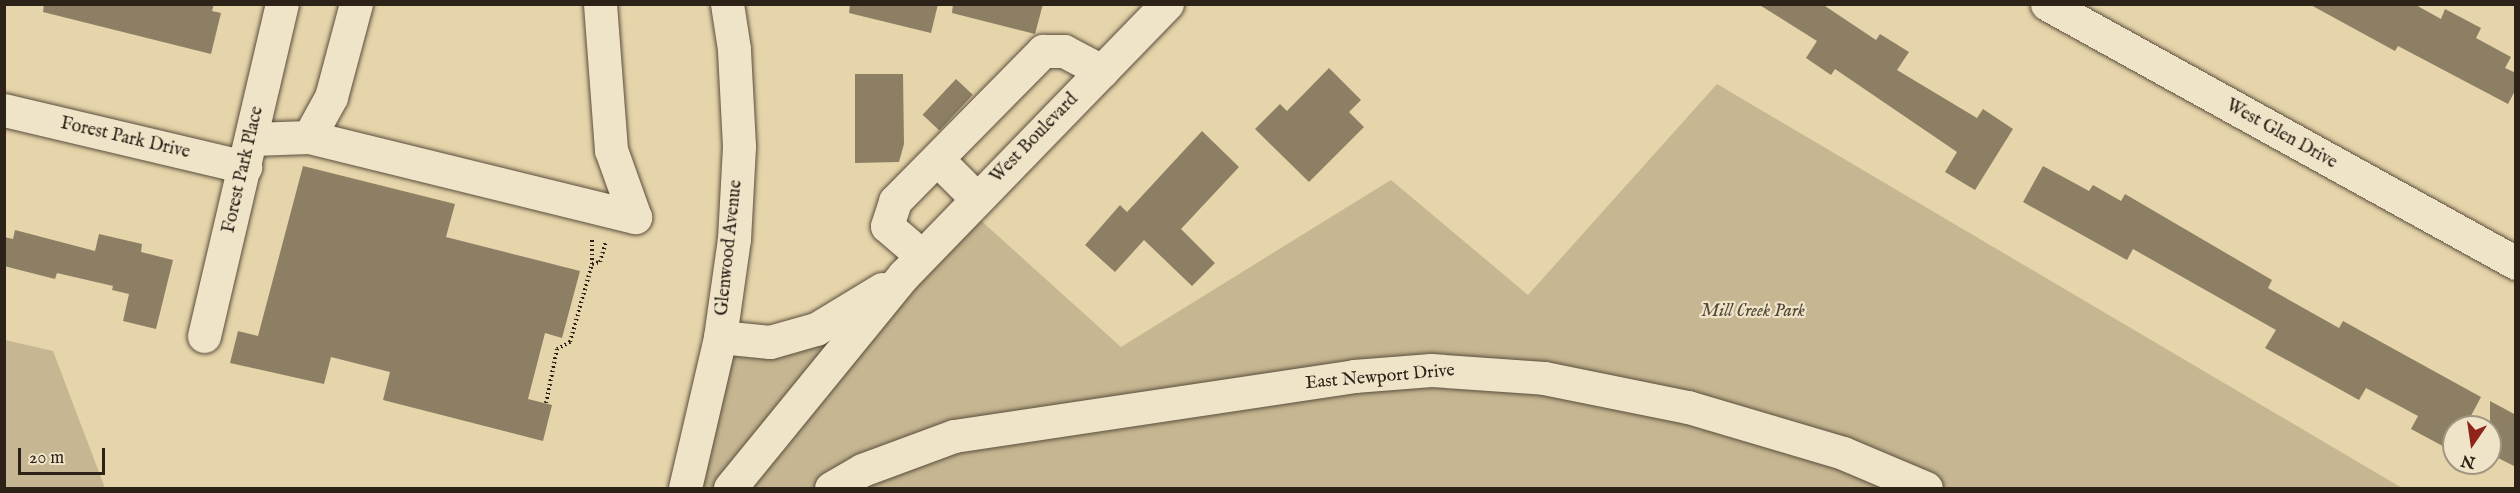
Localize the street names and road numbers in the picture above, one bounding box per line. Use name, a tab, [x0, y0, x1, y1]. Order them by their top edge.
street label: West Boulevard	[987, 89, 1083, 189]
street label: West Glen Drive	[2222, 96, 2340, 174]
street label: Forest Park Place	[219, 104, 269, 236]
street label: Forest Park Drive	[58, 114, 192, 164]
street label: Glenwood Avenue	[712, 179, 748, 317]
street label: East Newport Drive	[1304, 361, 1456, 395]

